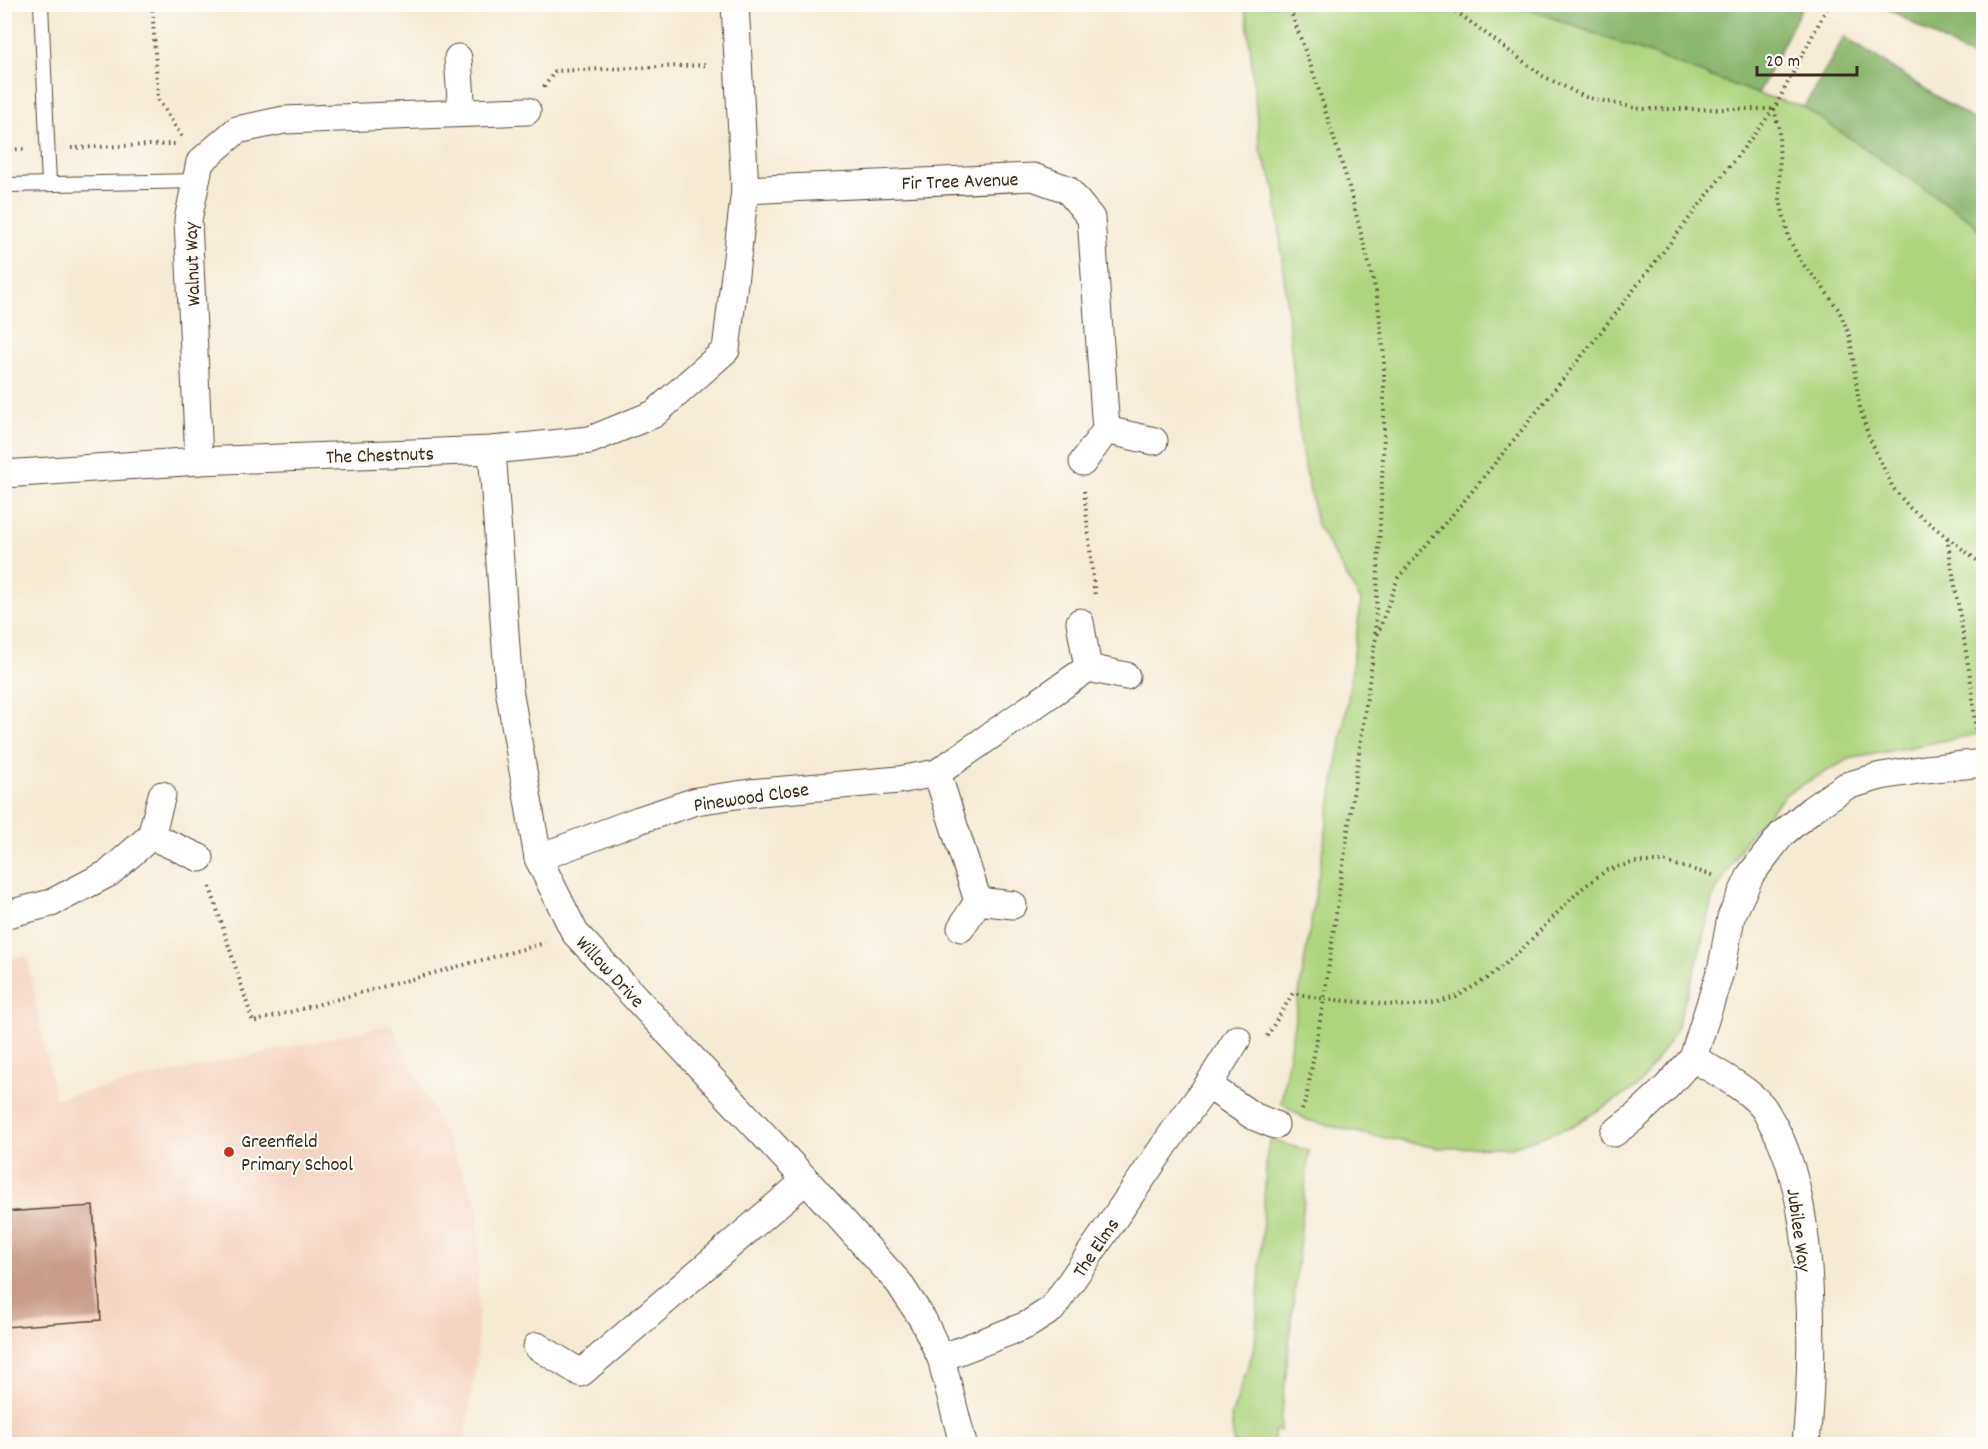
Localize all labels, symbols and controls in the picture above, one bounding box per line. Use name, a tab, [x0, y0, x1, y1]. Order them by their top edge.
scale bar	[1757, 39, 1858, 77]
text: 20 m	[1766, 50, 1800, 75]
street label: Fir Tree Avenue	[901, 167, 1019, 199]
street label: Walnut Way	[179, 220, 209, 307]
street label: The Chestnuts	[326, 441, 434, 473]
street label: Pinewood Close	[692, 777, 811, 821]
street label: Willow Drive	[568, 931, 650, 1015]
place label: Greenfield Primary School	[241, 1129, 353, 1180]
marker: Greenfield Primary School	[222, 1145, 236, 1159]
street label: Jubilee Way	[1777, 1187, 1817, 1275]
street label: The Elms	[1067, 1213, 1128, 1284]

